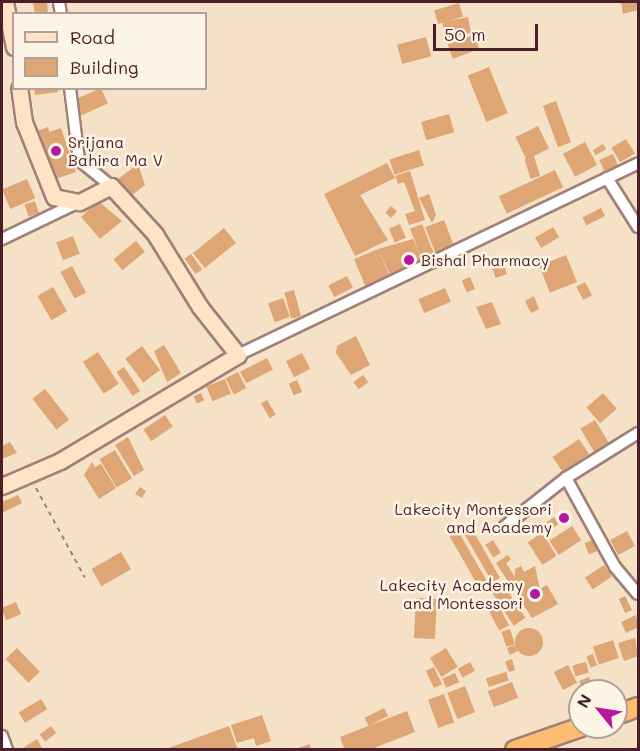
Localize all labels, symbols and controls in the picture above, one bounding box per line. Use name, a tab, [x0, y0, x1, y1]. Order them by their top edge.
legend	[12, 12, 207, 90]
scale bar	[436, 12, 541, 50]
text: 50 m	[444, 22, 486, 46]
text: Road	[70, 25, 115, 49]
text: Building	[70, 55, 138, 79]
place label: Srijana Bahira Ma V	[68, 132, 163, 170]
marker: Srijana Bahira Ma V	[49, 144, 63, 158]
place label: Bishal Pharmacy	[421, 250, 549, 270]
marker: Bishal Pharmacy	[402, 253, 416, 267]
place label: Lakecity Montessori and Academy	[394, 499, 552, 537]
marker: Lakecity Montessori and Academy	[557, 511, 571, 525]
place label: Lakecity Academy and Montessori	[380, 575, 523, 613]
marker: Lakecity Academy and Montessori	[528, 587, 542, 601]
north arrow	[568, 679, 628, 739]
text: N	[572, 690, 596, 711]

